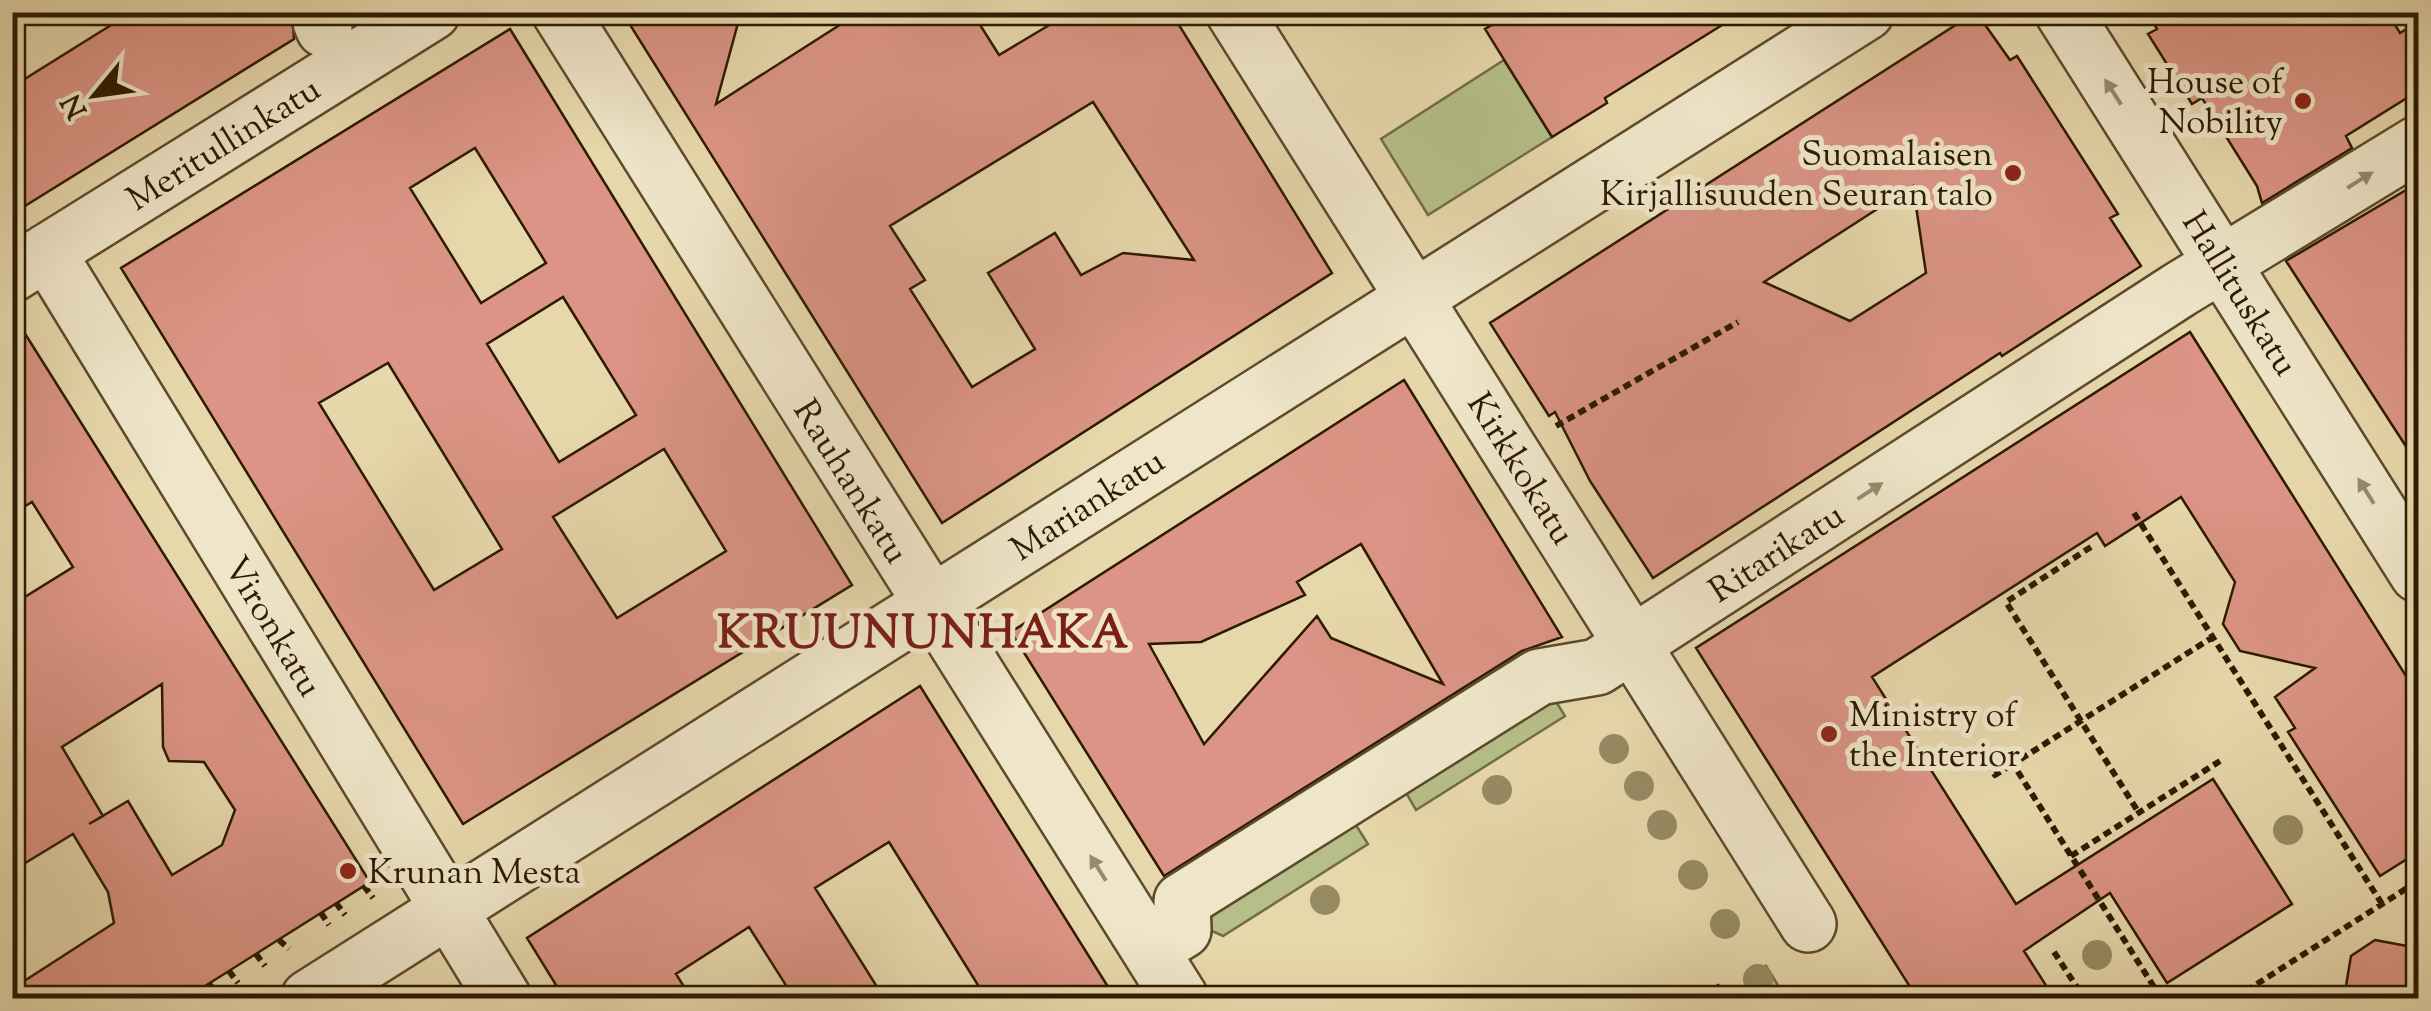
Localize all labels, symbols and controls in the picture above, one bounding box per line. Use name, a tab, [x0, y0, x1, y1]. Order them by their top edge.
north arrow	[45, 45, 145, 145]
place label: House of Nobility	[2147, 59, 2285, 150]
street label: Meritullinkatu	[118, 66, 332, 226]
one-way arrow	[2105, 78, 2123, 105]
text: N	[53, 86, 99, 125]
marker: House of Nobility	[2292, 90, 2314, 112]
place label: Suomalaisen Kirjallisuuden Seuran talo	[1600, 131, 1993, 222]
marker: Suomalaisen Kirjallisuuden Seuran talo	[2002, 162, 2024, 184]
one-way arrow	[2346, 172, 2373, 190]
street label: Hallituskatu	[2167, 202, 2309, 387]
street label: Kirkkokatu	[1452, 384, 1586, 556]
street label: Rauhankatu	[778, 391, 920, 575]
street label: Mariankatu	[1002, 438, 1176, 576]
one-way arrow	[2358, 477, 2376, 505]
one-way arrow	[1856, 482, 1883, 501]
street label: Ritarikatu	[1700, 492, 1856, 618]
street label: Vironkatu	[209, 548, 333, 708]
district label: KRUUNUNHAKA	[718, 604, 1130, 669]
place label: Ministry of the Interior	[1849, 692, 2020, 783]
marker: Ministry of the Interior	[1818, 723, 1840, 745]
place label: Krunan Mesta	[368, 849, 581, 900]
one-way arrow	[1090, 854, 1107, 882]
marker: Krunan Mesta	[337, 860, 359, 882]

